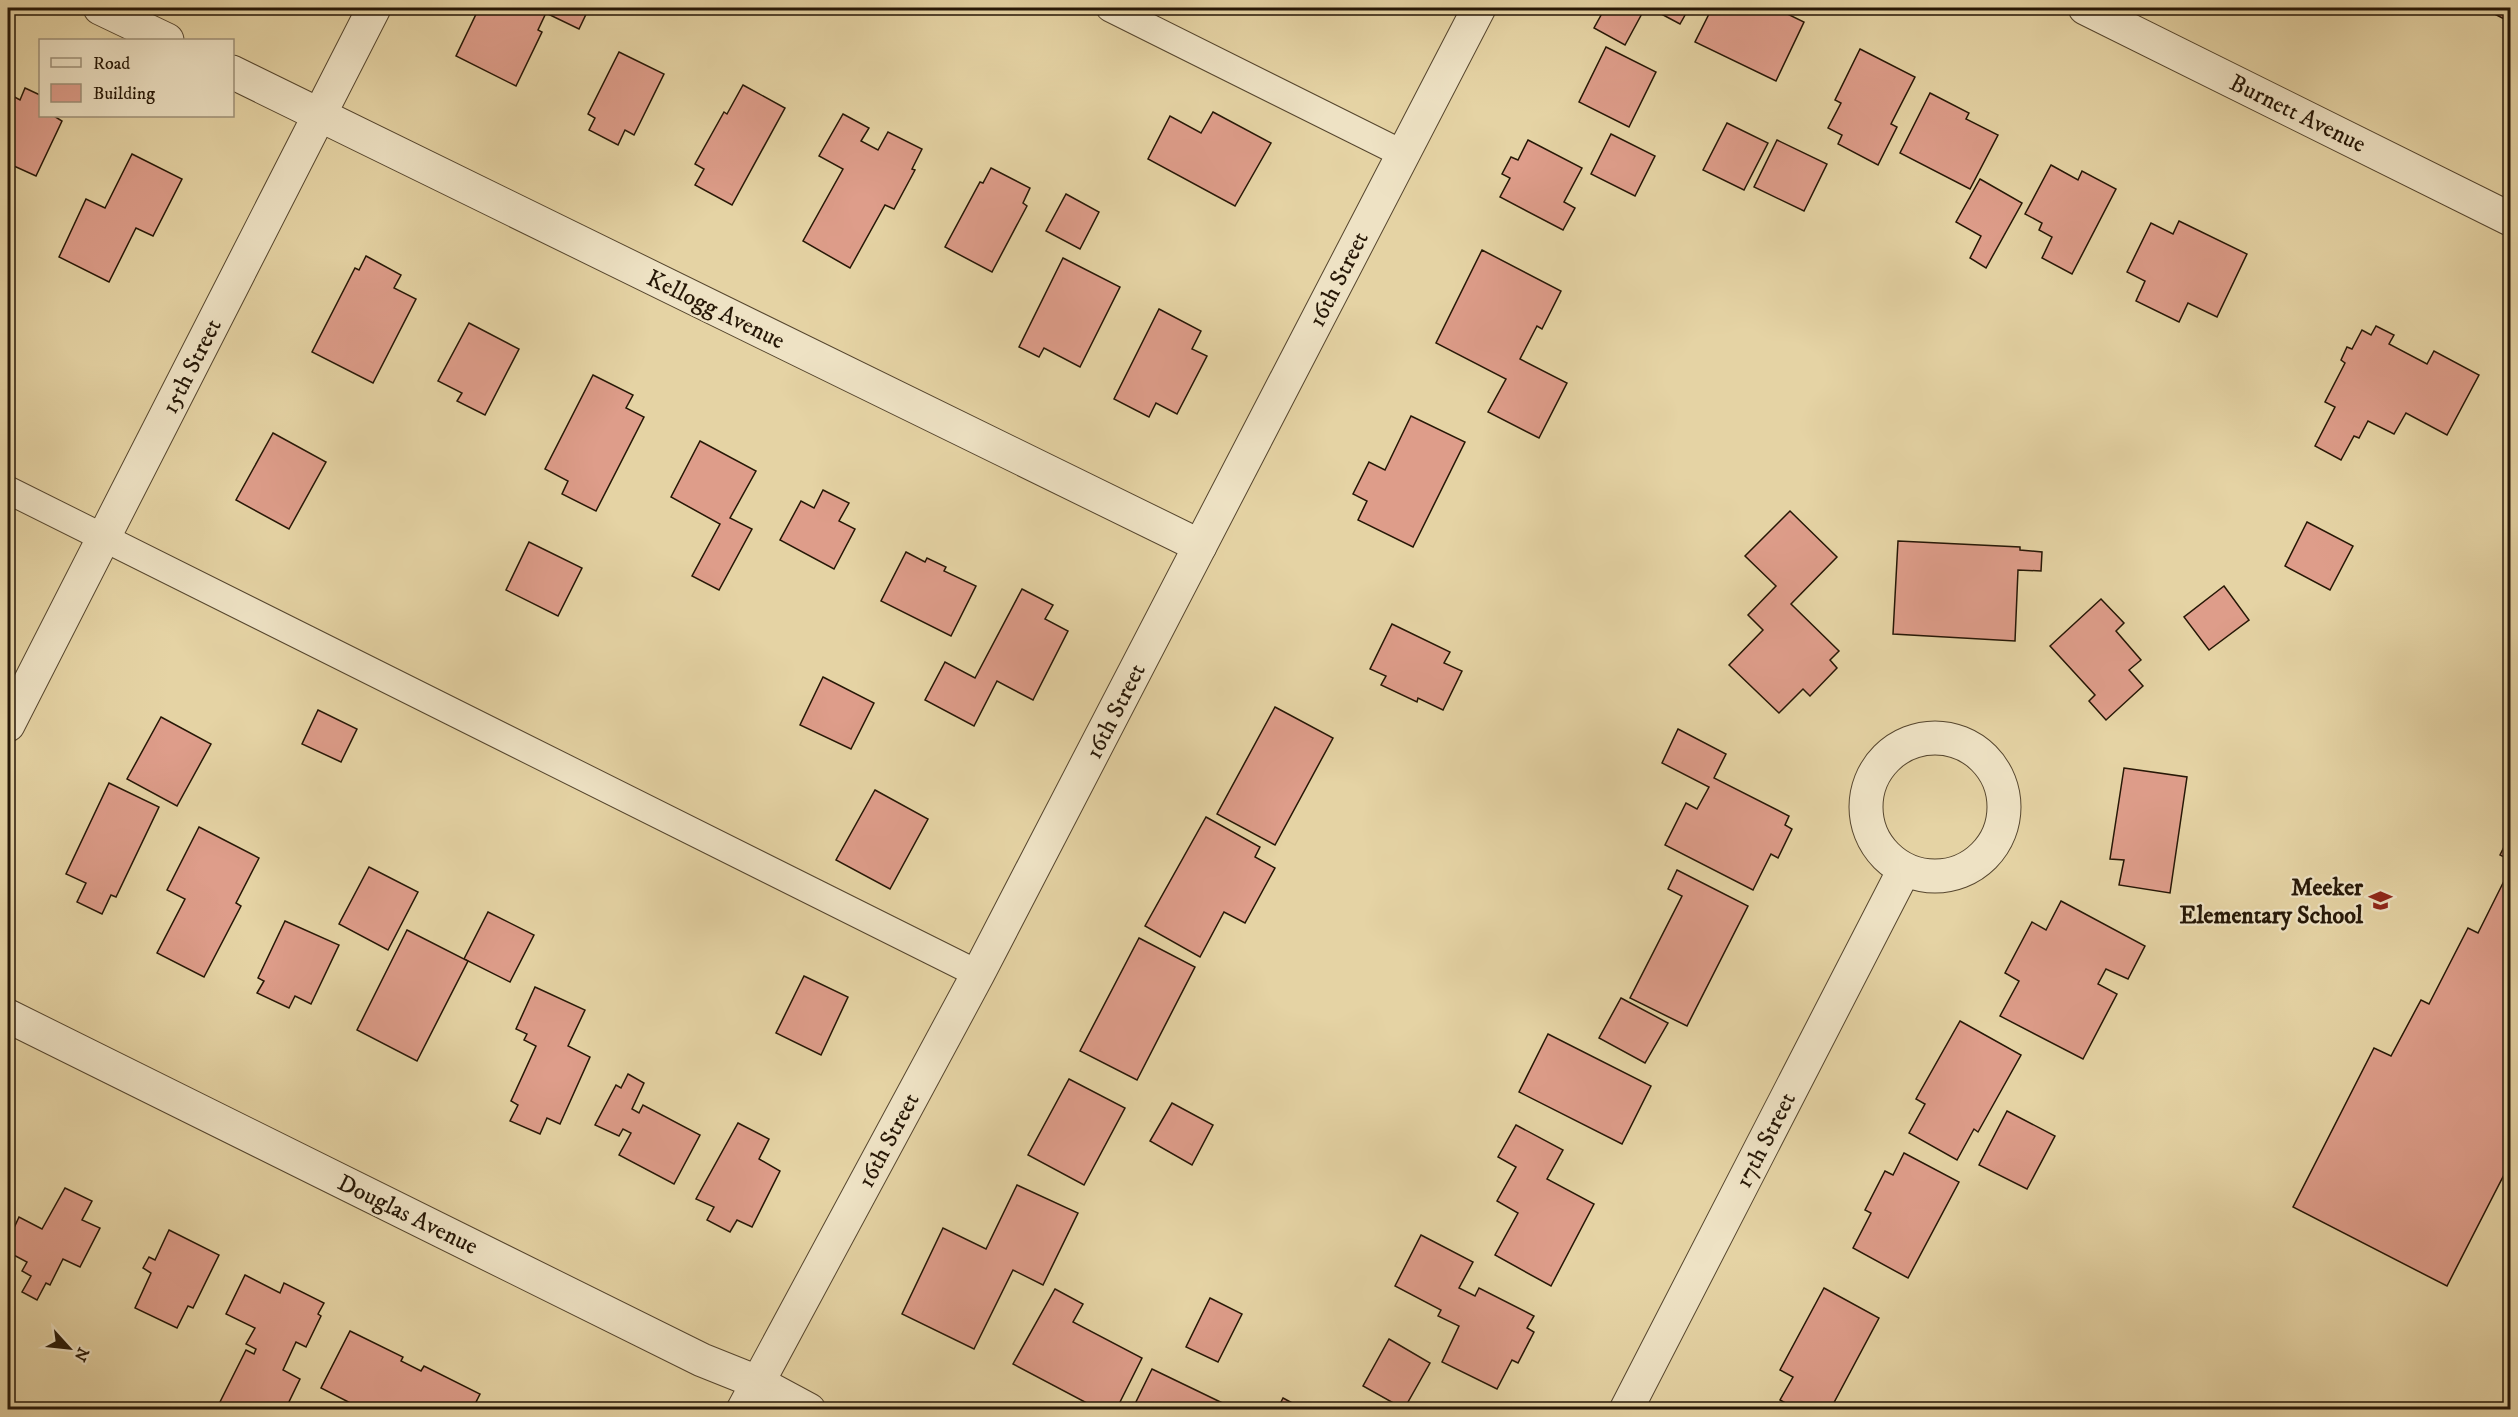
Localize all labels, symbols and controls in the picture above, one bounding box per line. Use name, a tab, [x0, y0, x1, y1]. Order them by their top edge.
legend	[39, 39, 234, 117]
text: Road	[93, 53, 130, 75]
street label: Burnett Avenue	[2225, 68, 2371, 160]
text: Building	[93, 83, 155, 105]
street label: 16th Street	[1302, 226, 1376, 332]
street label: Kellogg Avenue	[641, 263, 790, 356]
street label: 15th Street	[155, 314, 229, 419]
street label: 16th Street	[1079, 658, 1153, 764]
place label: Meeker Elementary School	[2179, 873, 2364, 931]
school or university icon: Meeker Elementary School	[2368, 888, 2394, 914]
street label: 17th Street	[1729, 1087, 1803, 1193]
street label: 16th Street	[851, 1088, 927, 1193]
street label: Douglas Avenue	[332, 1168, 483, 1262]
north arrow	[39, 1318, 99, 1378]
text: N	[70, 1344, 93, 1365]

